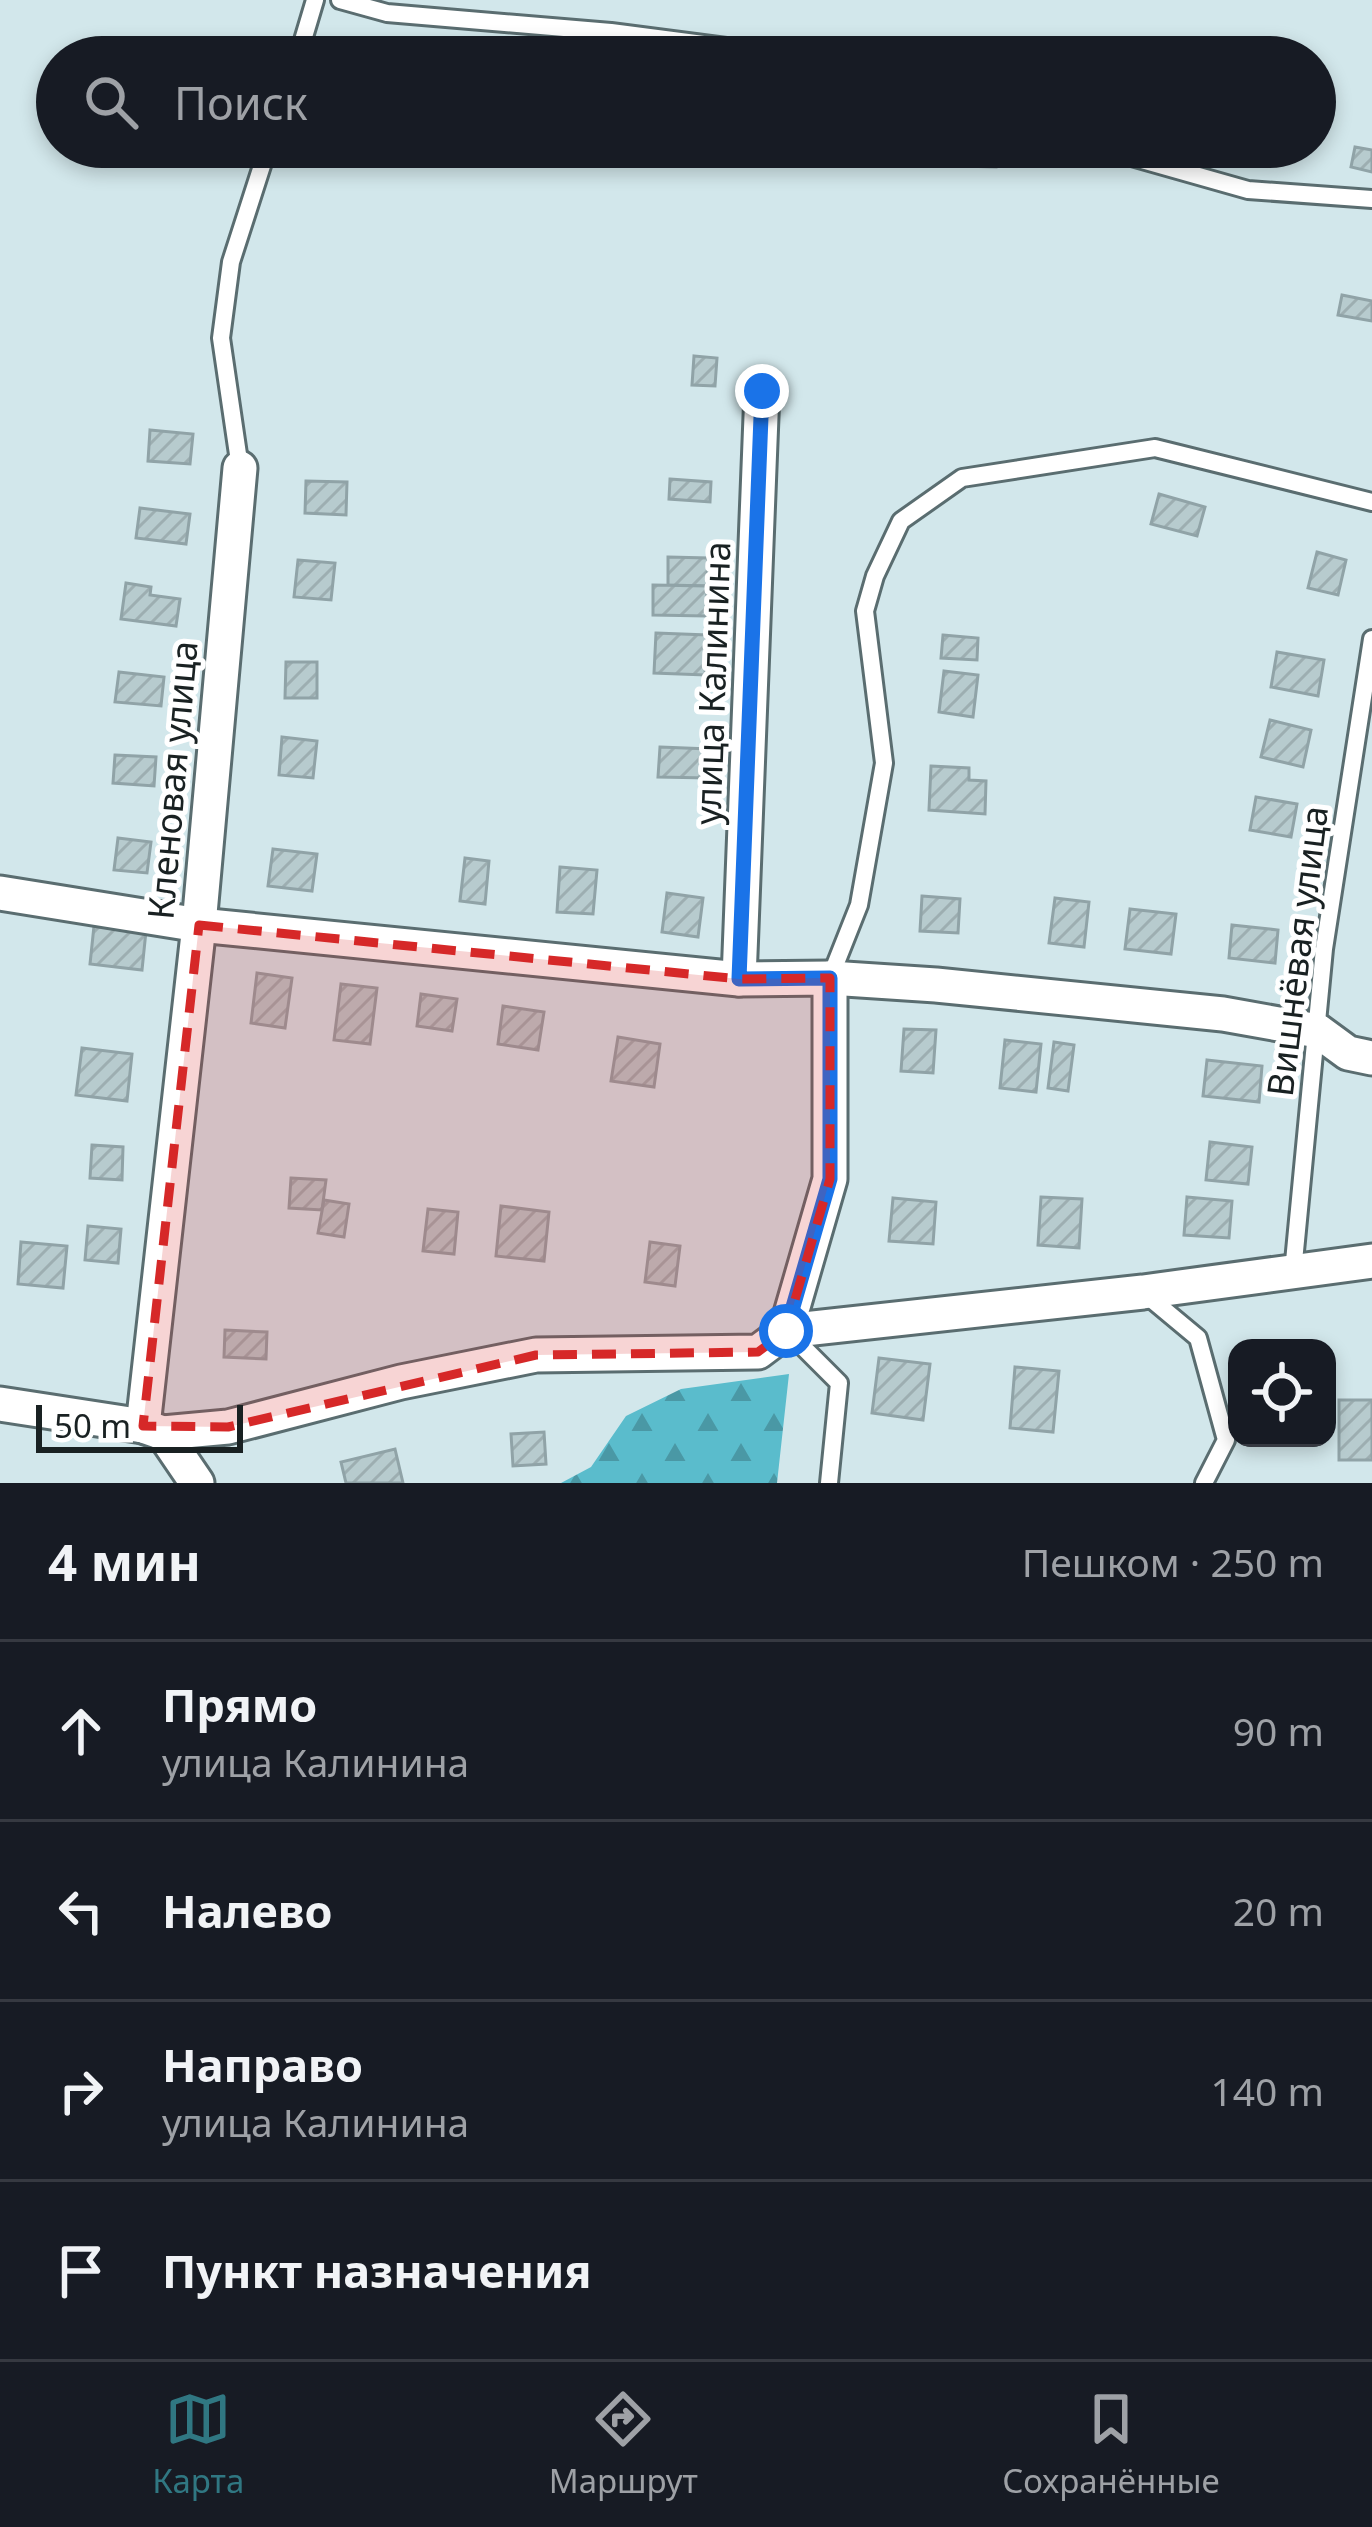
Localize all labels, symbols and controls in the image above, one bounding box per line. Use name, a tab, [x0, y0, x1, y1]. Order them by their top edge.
search box	[36, 36, 1336, 168]
icon: search	[78, 69, 144, 135]
text: Поиск	[174, 72, 308, 133]
route end	[735, 364, 789, 418]
street label: улица Калинина	[683, 540, 741, 826]
street label: Кленовая улица	[135, 639, 209, 921]
street label: Вишнёвая улица	[1255, 803, 1339, 1099]
route start	[759, 1304, 813, 1358]
map controls	[1228, 1339, 1336, 1447]
button: locate	[1228, 1339, 1336, 1447]
scale bar	[36, 1399, 243, 1452]
text: 50 m	[54, 1403, 131, 1448]
text: 4 мин	[48, 1526, 201, 1596]
text: Пешком · 250 m	[1022, 1535, 1324, 1588]
text: Прямо	[162, 1674, 317, 1735]
icon: ahead	[48, 1698, 114, 1764]
text: 90 m	[1233, 1704, 1324, 1757]
text: улица Калинина	[162, 1735, 469, 1788]
icon: left	[48, 1878, 114, 1944]
text: Налево	[162, 1880, 333, 1941]
text: 20 m	[1233, 1884, 1324, 1937]
text: Направо	[162, 2034, 363, 2095]
icon: right	[48, 2058, 114, 2124]
text: 140 m	[1210, 2064, 1324, 2117]
text: улица Калинина	[162, 2095, 469, 2148]
icon: arrive	[48, 2238, 114, 2304]
text: Пункт назначения	[162, 2240, 592, 2301]
tab: Карта	[152, 2386, 244, 2503]
tab: Маршрут	[549, 2386, 698, 2503]
tab: Сохранённые	[1002, 2386, 1220, 2503]

